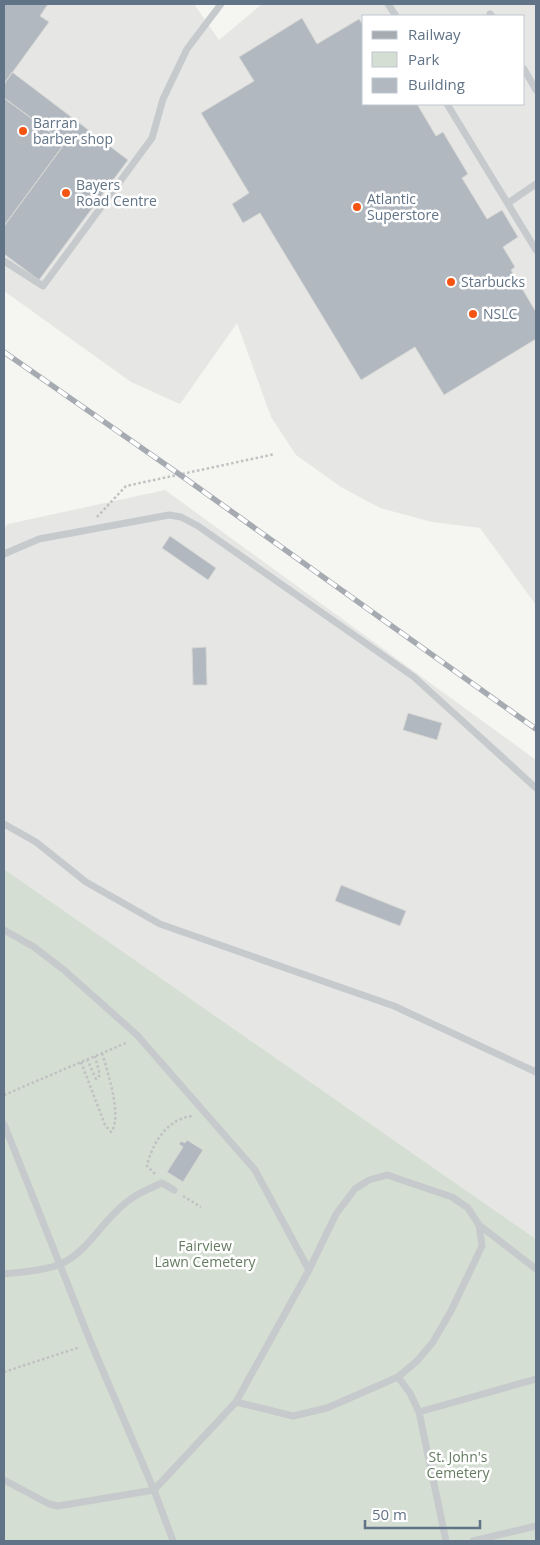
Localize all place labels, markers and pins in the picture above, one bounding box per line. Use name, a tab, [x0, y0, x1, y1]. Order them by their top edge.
place label: Barran barber shop	[33, 113, 113, 148]
marker: Barran barber shop	[17, 125, 29, 137]
place label: Bayers Road Centre	[76, 175, 157, 210]
marker: Bayers Road Centre	[60, 187, 72, 199]
place label: Atlantic Superstore	[367, 189, 439, 224]
marker: Atlantic Superstore	[351, 201, 363, 213]
place label: Starbucks	[461, 272, 525, 291]
marker: Starbucks	[445, 276, 457, 288]
place label: NSLC	[483, 304, 518, 323]
marker: NSLC	[467, 308, 479, 320]

